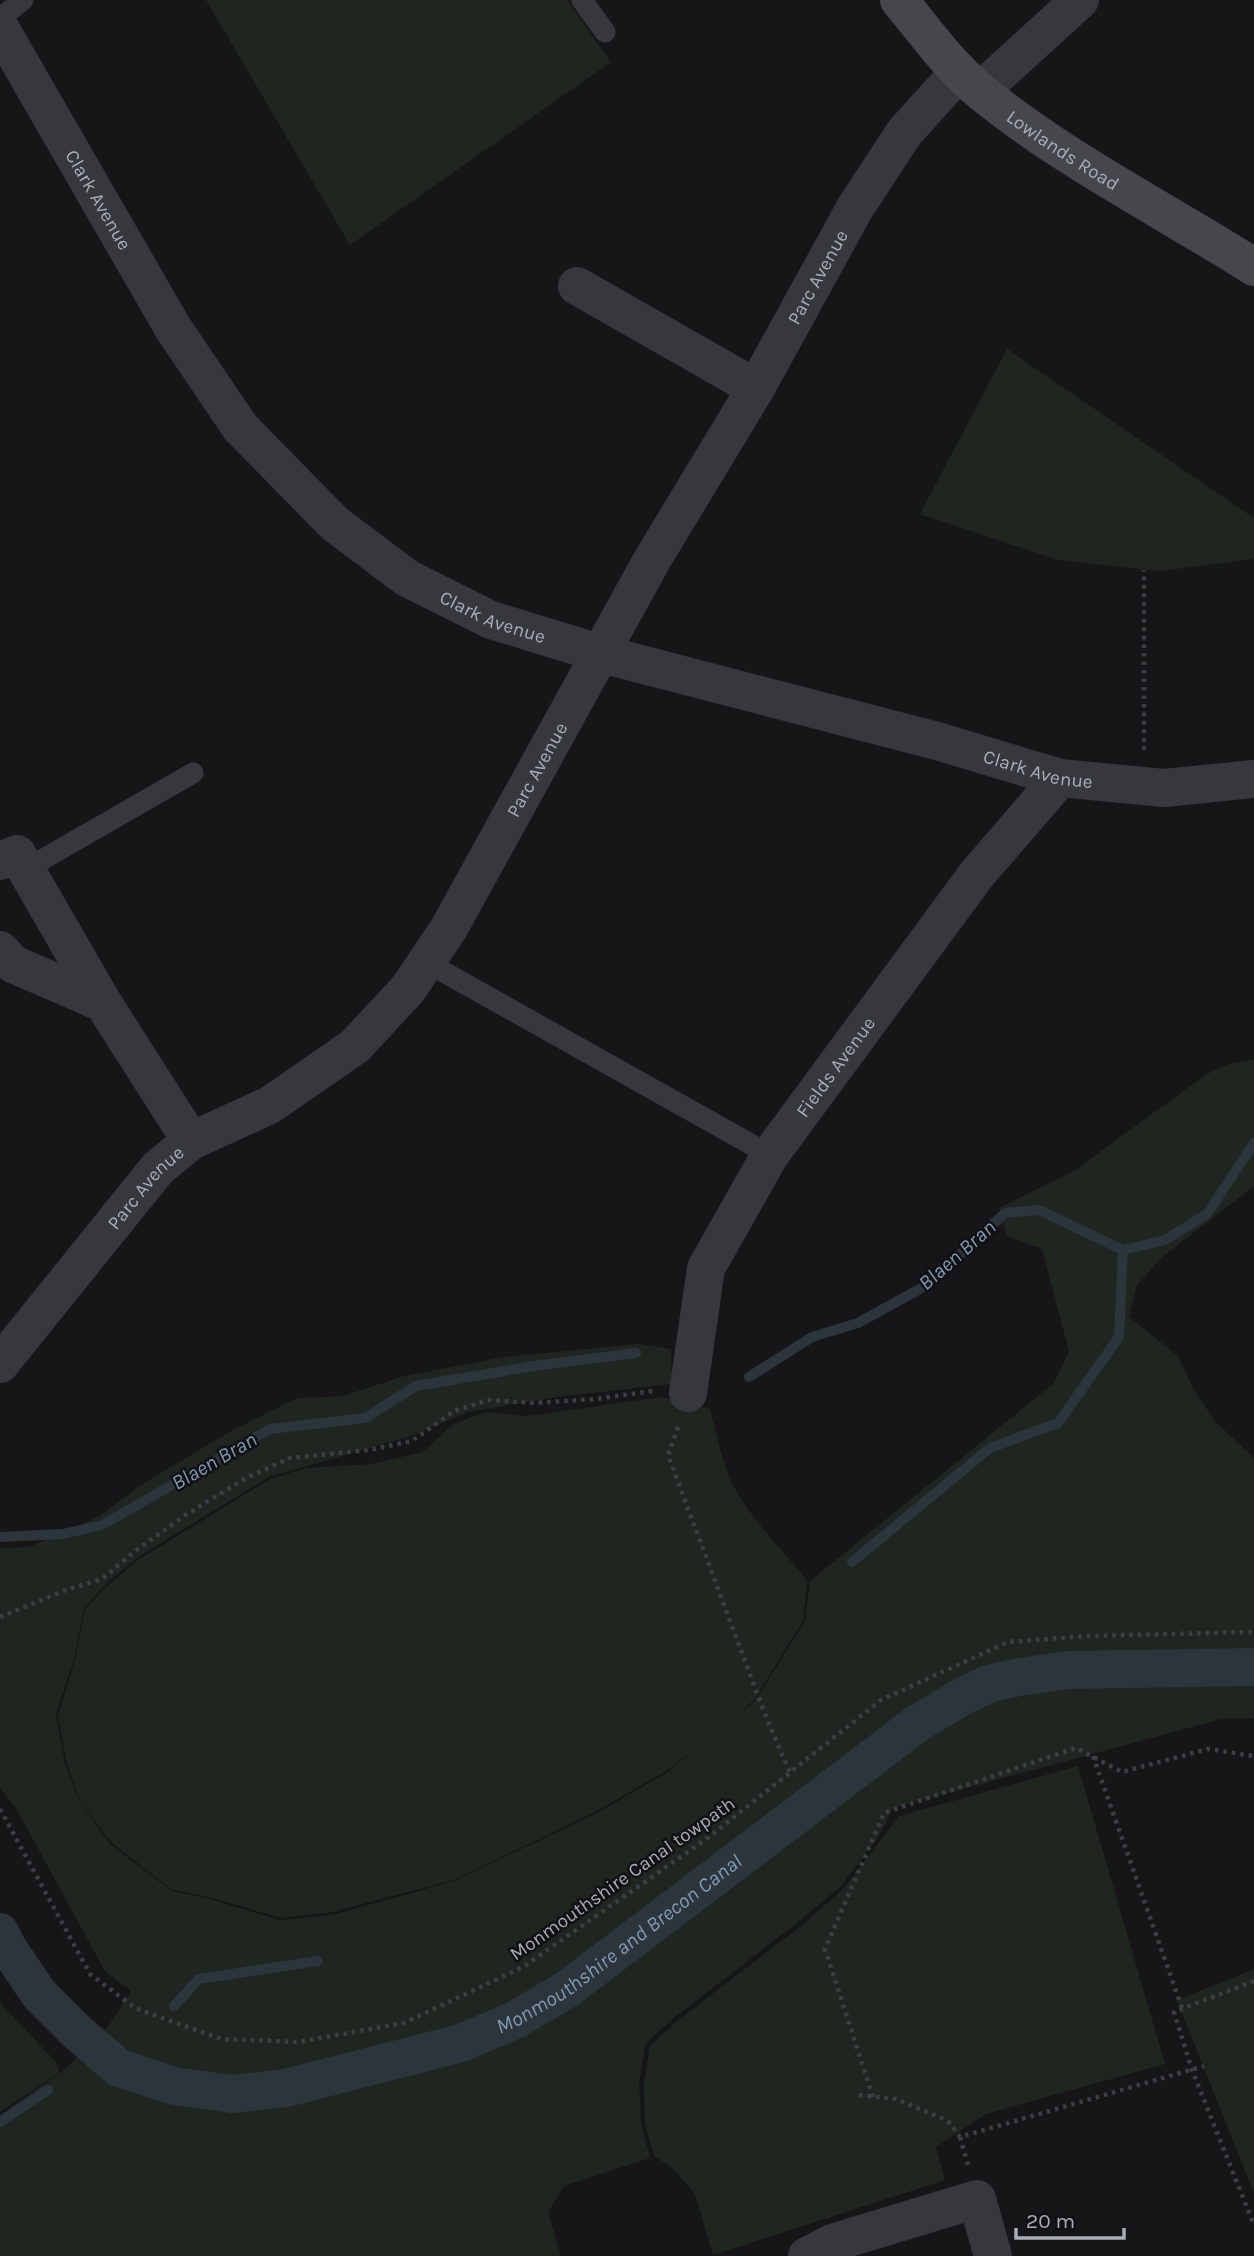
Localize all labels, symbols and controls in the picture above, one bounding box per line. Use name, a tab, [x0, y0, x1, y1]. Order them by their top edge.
street label: Lowlands Road	[1002, 106, 1123, 195]
street label: Clark Avenue	[61, 146, 136, 254]
street label: Parc Avenue	[783, 226, 853, 329]
street label: Clark Avenue	[436, 586, 548, 648]
street label: Parc Avenue	[502, 719, 572, 821]
street label: Clark Avenue	[981, 746, 1094, 793]
street label: Fields Avenue	[792, 1013, 880, 1122]
street label: Parc Avenue	[103, 1141, 189, 1234]
water label: Blaen Bran	[914, 1215, 1000, 1295]
water label: Blaen Bran	[167, 1427, 261, 1495]
street label: Monmouthshire Canal towpath	[506, 1792, 739, 1965]
water label: Monmouthshire and Brecon Canal	[492, 1849, 746, 2039]
scale bar	[1016, 2196, 1124, 2240]
text: 20 m	[1026, 2209, 1075, 2233]

